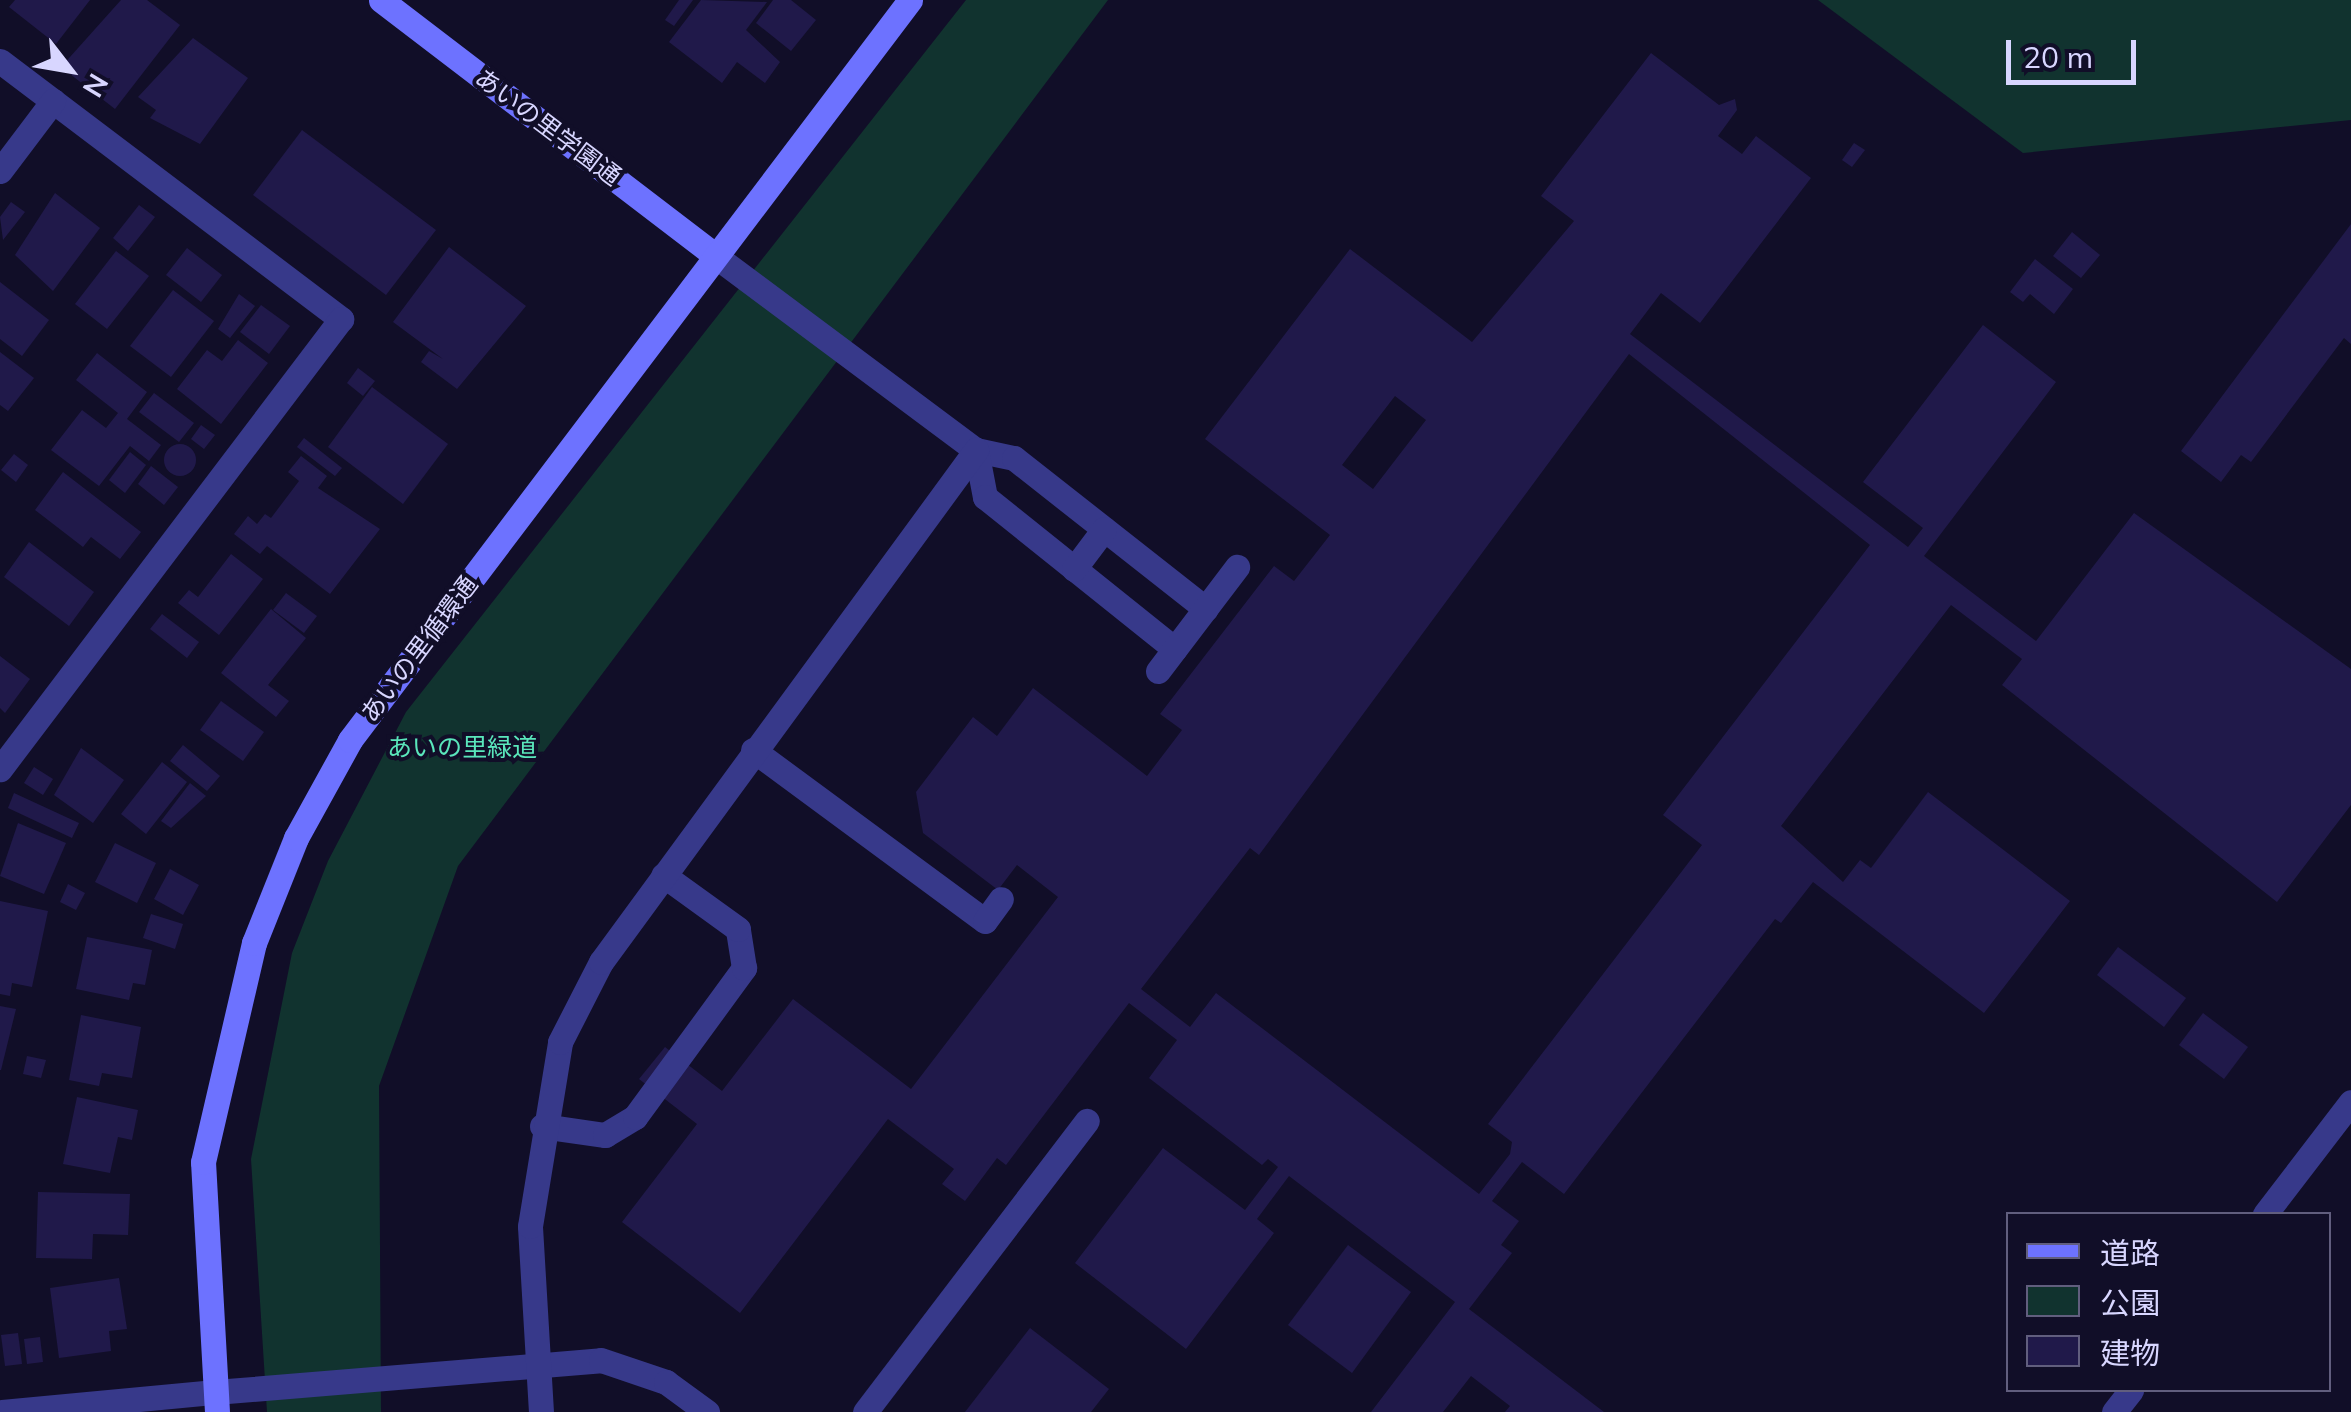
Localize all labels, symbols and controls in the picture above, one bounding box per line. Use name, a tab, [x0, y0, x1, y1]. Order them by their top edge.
north arrow	[20, 20, 120, 120]
scale bar	[2011, 20, 2141, 82]
text: 20 m	[2023, 38, 2093, 76]
street label: あいの里学園通	[469, 62, 627, 192]
text: N	[76, 68, 117, 104]
street label: あいの里循環通	[354, 570, 484, 728]
park label: あいの里緑道	[387, 732, 537, 762]
legend	[2006, 1212, 2331, 1392]
text: 道路	[2100, 1234, 2160, 1272]
text: 公園	[2100, 1284, 2160, 1322]
text: 建物	[2100, 1334, 2160, 1372]

